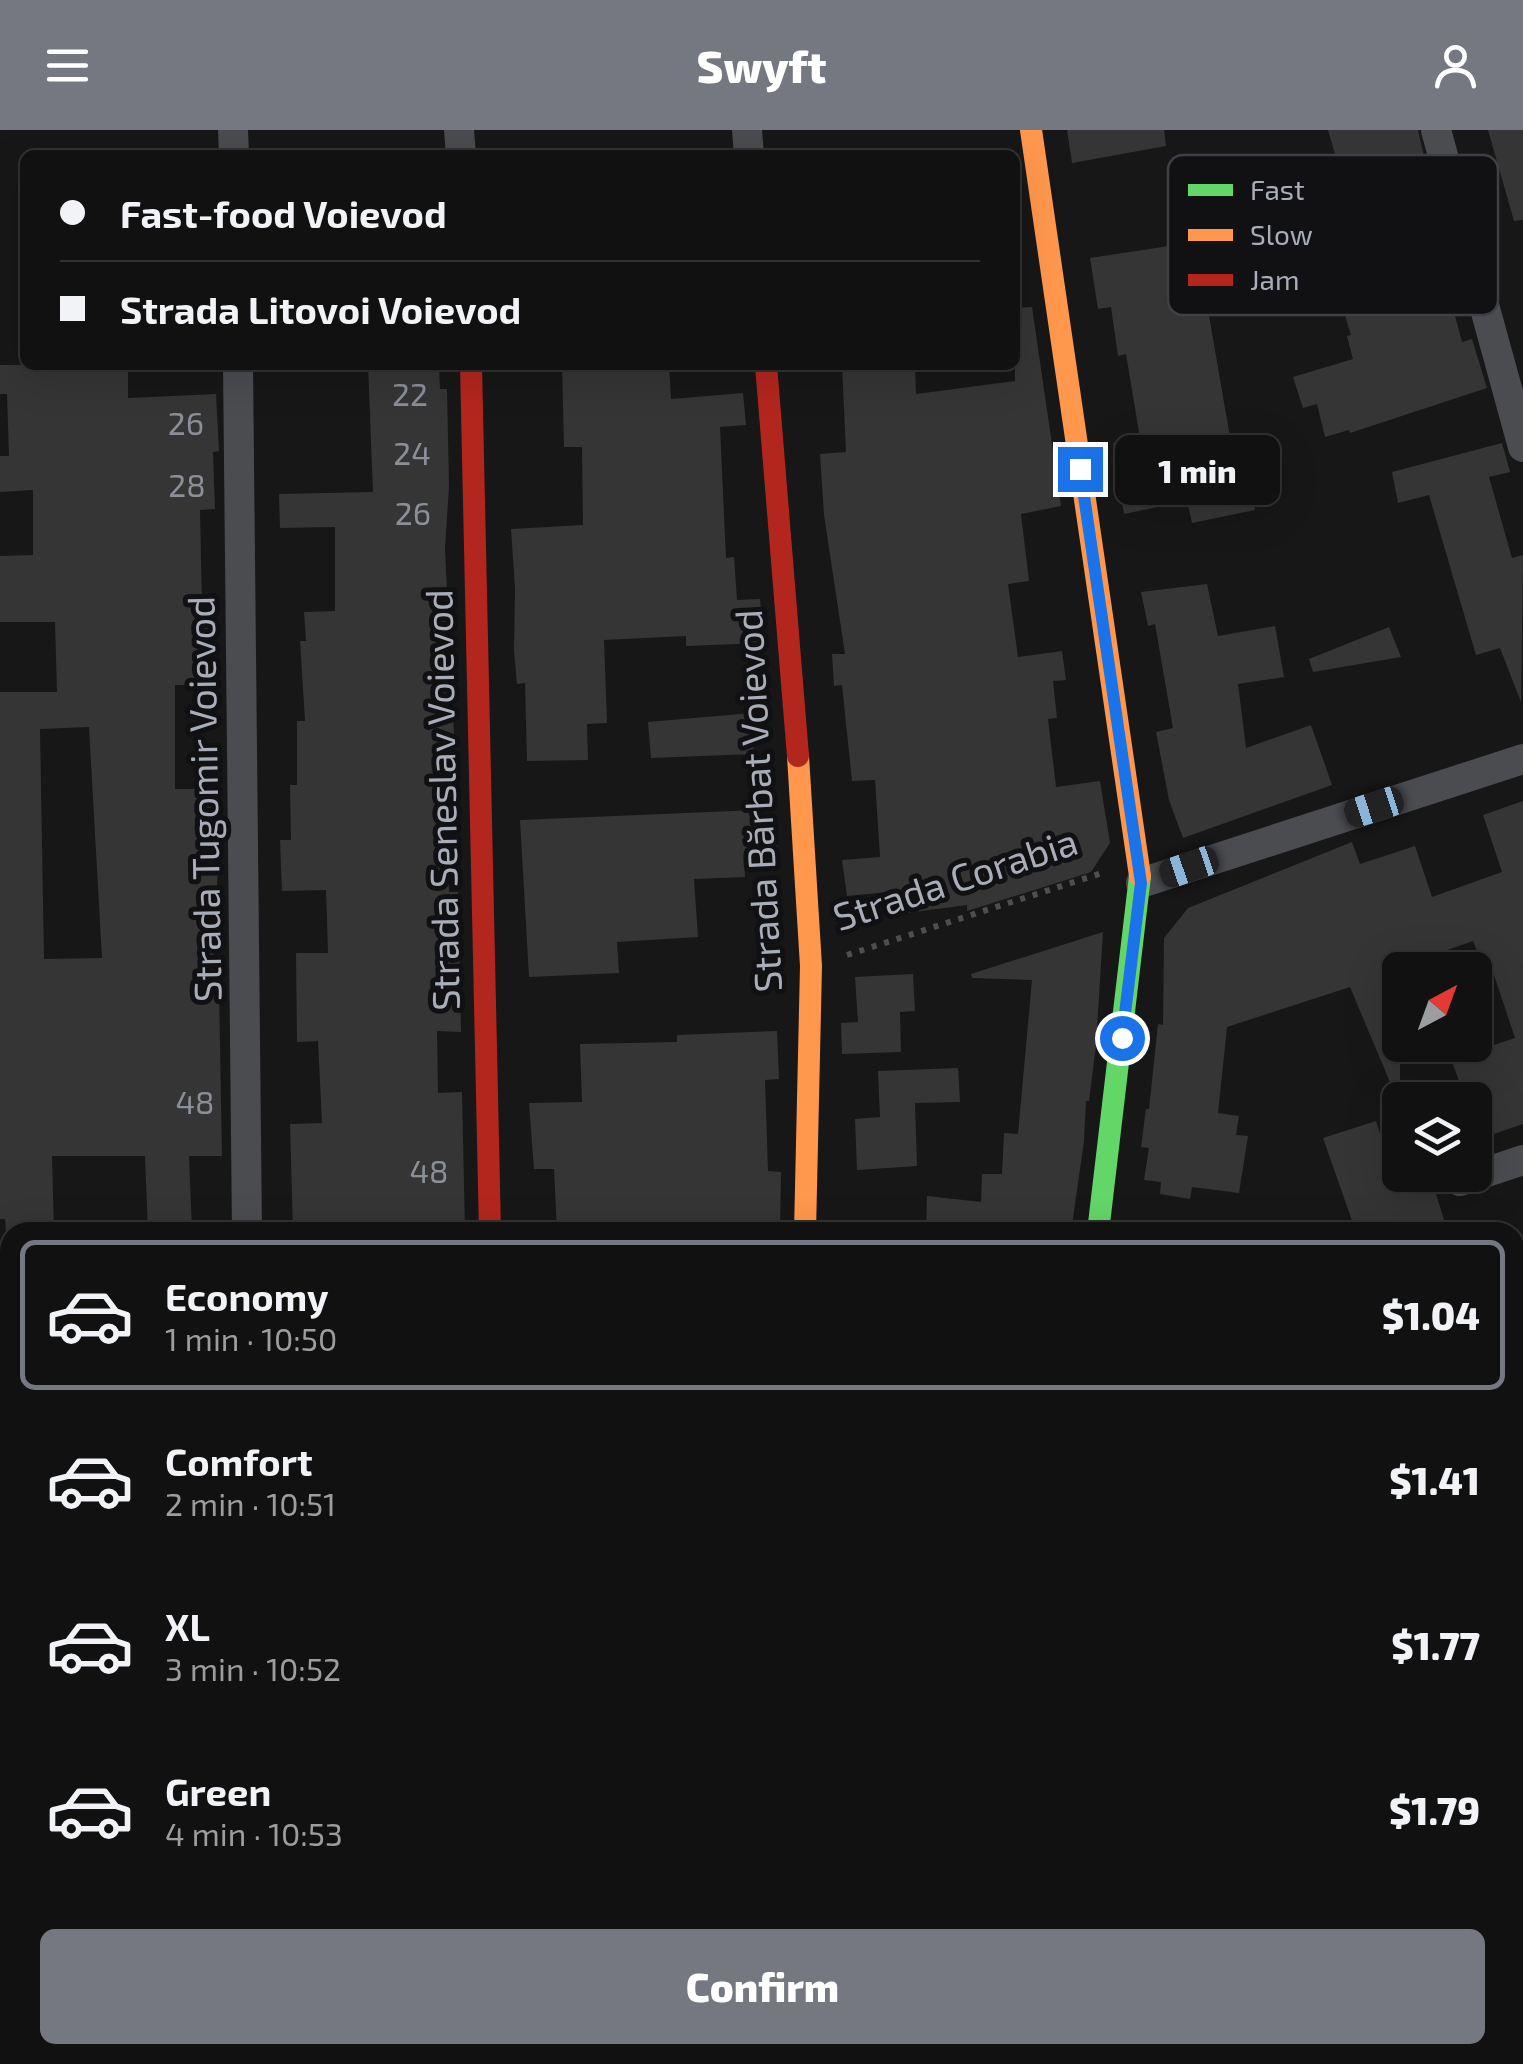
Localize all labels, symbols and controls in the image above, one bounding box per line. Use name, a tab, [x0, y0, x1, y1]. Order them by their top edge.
icon: menu	[40, 38, 95, 93]
text: Swyft	[697, 38, 826, 92]
icon: person	[1428, 38, 1483, 93]
legend	[1168, 155, 1498, 315]
text: Fast	[1250, 172, 1305, 206]
text: Fast-food Voievod	[120, 190, 447, 236]
text: Slow	[1250, 217, 1313, 251]
text: Jam	[1250, 262, 1299, 296]
text: Strada Litovoi Voievod	[120, 286, 521, 332]
house number: 22	[392, 374, 428, 412]
house number: 26	[168, 403, 204, 441]
house number: 24	[393, 433, 431, 471]
callout: 1 min	[1115, 434, 1280, 504]
route end	[1058, 447, 1103, 492]
text: 1 min	[1158, 451, 1237, 489]
house number: 28	[168, 465, 206, 503]
house number: 26	[395, 493, 431, 531]
street label: Strada Seneslav Voievod	[414, 589, 468, 1011]
street label: Strada Tugomir Voievod	[176, 596, 230, 1002]
street label: Strada Bărbat Voievod	[724, 608, 790, 994]
car	[1341, 783, 1407, 831]
street label: Strada Corabia	[827, 817, 1083, 939]
car	[1156, 843, 1222, 891]
north arrow	[1382, 952, 1492, 1062]
map controls	[1382, 952, 1492, 1192]
route start	[1100, 1016, 1145, 1061]
house number: 48	[175, 1082, 215, 1120]
button: layers	[1382, 1082, 1492, 1192]
house number: 48	[409, 1151, 449, 1189]
icon: car	[45, 1270, 135, 1360]
text: Economy	[165, 1273, 329, 1319]
text: $1.04	[1382, 1292, 1480, 1338]
text: 1 min · 10:50	[165, 1319, 337, 1357]
icon: car	[45, 1435, 135, 1525]
text: Comfort	[165, 1438, 313, 1484]
text: $1.41	[1389, 1457, 1480, 1503]
text: 2 min · 10:51	[165, 1484, 336, 1522]
icon: car	[45, 1600, 135, 1690]
text: XL	[165, 1603, 210, 1649]
text: $1.77	[1391, 1622, 1480, 1668]
text: 3 min · 10:52	[165, 1649, 341, 1687]
icon: car	[45, 1765, 135, 1855]
text: Green	[165, 1768, 271, 1814]
text: $1.79	[1389, 1787, 1480, 1833]
text: 4 min · 10:53	[165, 1814, 343, 1852]
button: Confirm	[40, 1929, 1485, 2044]

